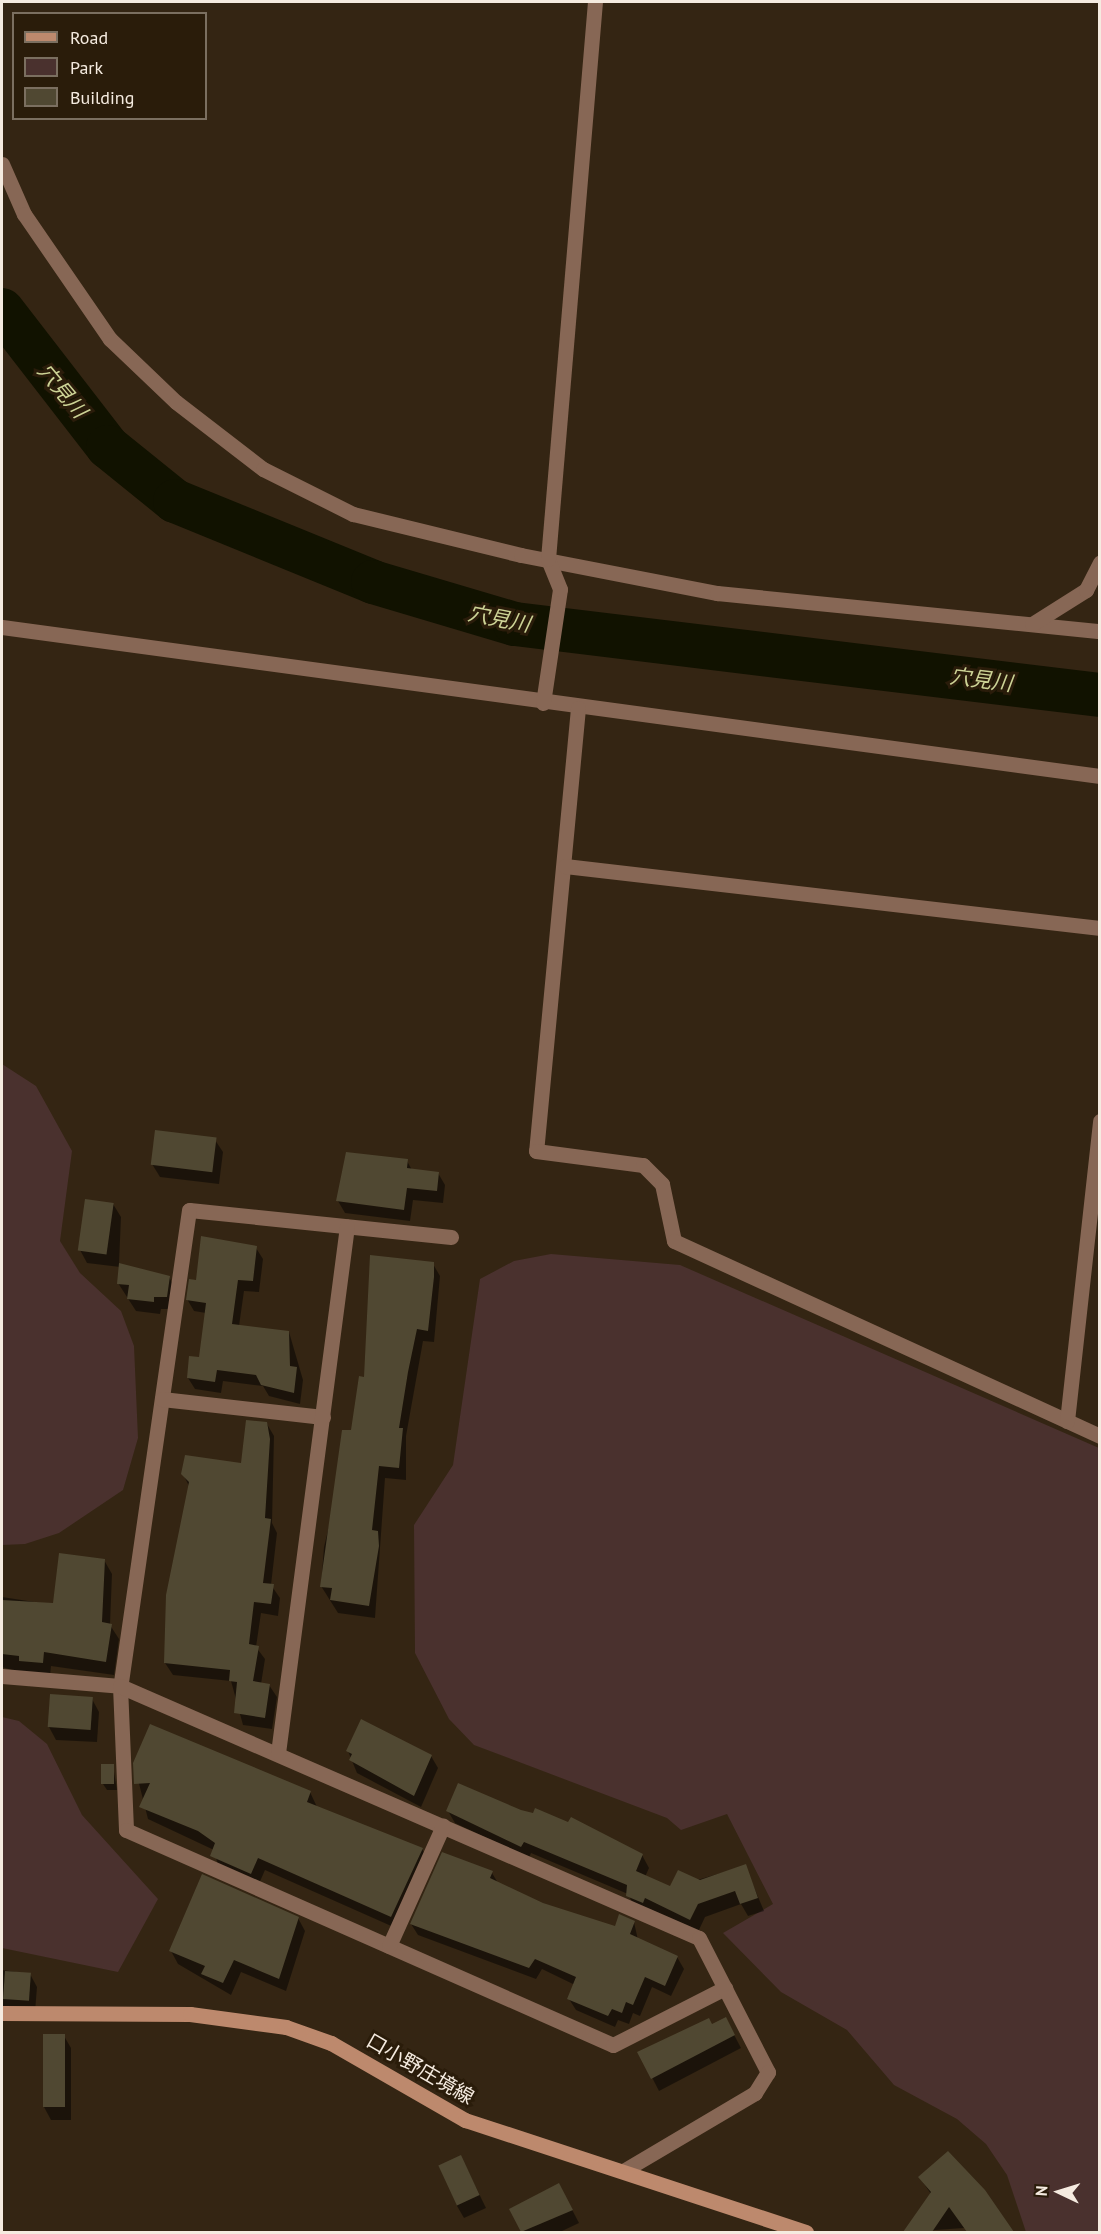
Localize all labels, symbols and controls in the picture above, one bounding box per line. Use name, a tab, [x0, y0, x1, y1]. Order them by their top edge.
legend	[12, 12, 207, 120]
text: Road	[70, 26, 108, 49]
text: Park	[70, 56, 103, 79]
text: Building	[70, 86, 134, 109]
water label: 穴見川	[32, 359, 92, 423]
water label: 穴見川	[466, 601, 532, 637]
water label: 穴見川	[948, 664, 1014, 696]
street label: 口小野庄境線	[362, 2029, 478, 2109]
north arrow	[1029, 2162, 1089, 2222]
text: N	[1031, 2185, 1051, 2197]

